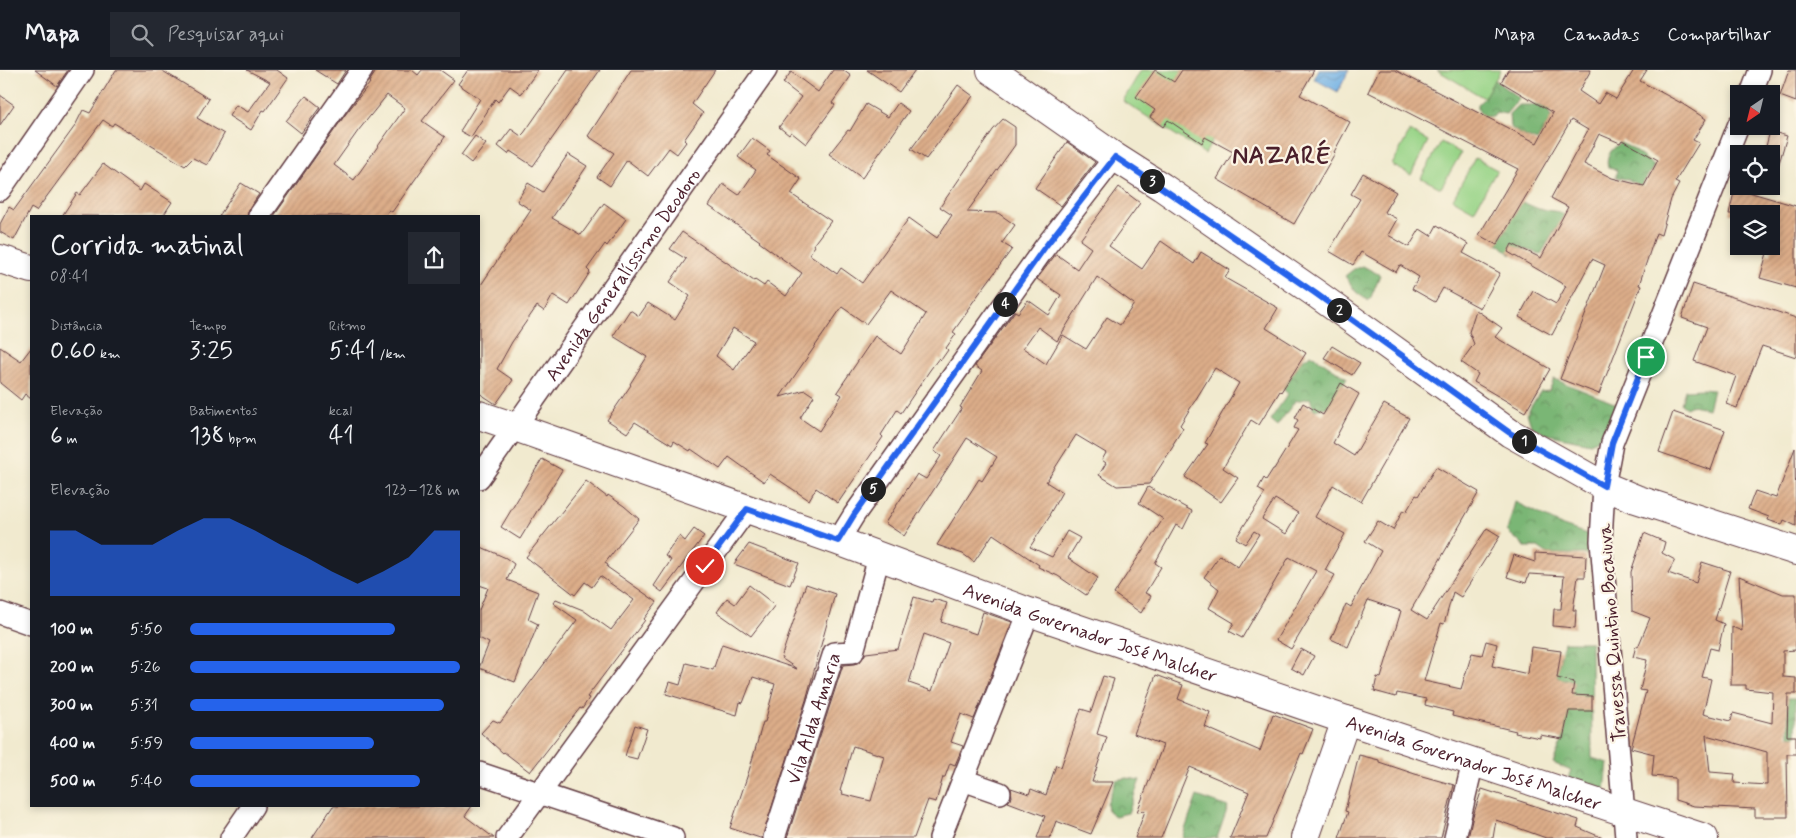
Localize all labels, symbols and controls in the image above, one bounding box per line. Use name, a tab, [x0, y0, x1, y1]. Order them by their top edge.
search box	[110, 12, 460, 57]
text: Mapa	[25, 19, 80, 50]
icon: search	[128, 21, 156, 49]
text: Pesquisar aqui	[168, 22, 284, 47]
text: Mapa	[1494, 23, 1535, 47]
text: Camadas	[1563, 23, 1639, 47]
text: Compartilhar	[1667, 23, 1771, 47]
north arrow	[1730, 85, 1780, 135]
map controls	[1730, 85, 1780, 255]
district label: NAZARÉ	[1232, 139, 1332, 172]
button: locate	[1730, 145, 1780, 195]
street label: Avenida Generalíssimo Deodoro	[540, 164, 707, 387]
pin: 3	[1140, 168, 1164, 194]
text: 3	[1149, 172, 1156, 190]
button: layers	[1730, 205, 1780, 255]
text: Corrida matinal	[50, 228, 244, 265]
button: share	[408, 232, 460, 284]
text: 08:41	[50, 266, 88, 287]
pin: 4	[992, 292, 1018, 316]
text: 4	[1001, 295, 1010, 313]
pin: 2	[1326, 298, 1352, 322]
text: 2	[1336, 301, 1343, 319]
text: Distância	[50, 317, 103, 335]
text: Tempo	[189, 317, 226, 335]
text: Ritmo	[329, 317, 366, 335]
text: 0.60	[50, 335, 96, 368]
text: 3:25	[189, 335, 233, 368]
text: 5:41	[329, 335, 376, 368]
pin	[1625, 336, 1667, 378]
icon: arrive	[1632, 343, 1660, 371]
text: km	[96, 345, 121, 363]
text: /km	[376, 345, 406, 363]
text: Elevação	[50, 402, 102, 420]
text: Batimentos	[189, 402, 257, 420]
text: kcal	[329, 402, 352, 420]
text: 6	[50, 420, 63, 453]
text: 138	[189, 420, 225, 453]
text: 41	[329, 420, 354, 453]
pin: 1	[1512, 428, 1536, 454]
text: m	[63, 430, 78, 448]
text: bpm	[225, 430, 257, 448]
text: 1	[1521, 432, 1528, 450]
pin: 5	[860, 476, 886, 502]
text: Elevação	[50, 480, 110, 501]
text: 123–128 m	[384, 480, 460, 501]
text: 5	[869, 480, 878, 498]
street label: Travessa Quintino Bocaiuva	[1592, 522, 1633, 743]
pin	[684, 545, 726, 587]
icon: check	[691, 552, 719, 580]
street label: Avenida Governador José Malcher	[959, 578, 1221, 689]
text: 100 m	[50, 619, 93, 640]
text: 5:50	[130, 619, 163, 640]
street label: Vila Alda Amaria	[781, 649, 847, 788]
text: 200 m	[50, 657, 94, 678]
text: 5:26	[130, 657, 161, 678]
text: 300 m	[50, 695, 93, 716]
text: 5:31	[130, 695, 158, 716]
street label: Avenida Governador José Malcher	[1342, 710, 1605, 817]
text: 400 m	[50, 733, 95, 754]
text: 5:59	[130, 733, 163, 754]
text: 500 m	[50, 771, 95, 792]
text: 5:40	[130, 771, 162, 792]

